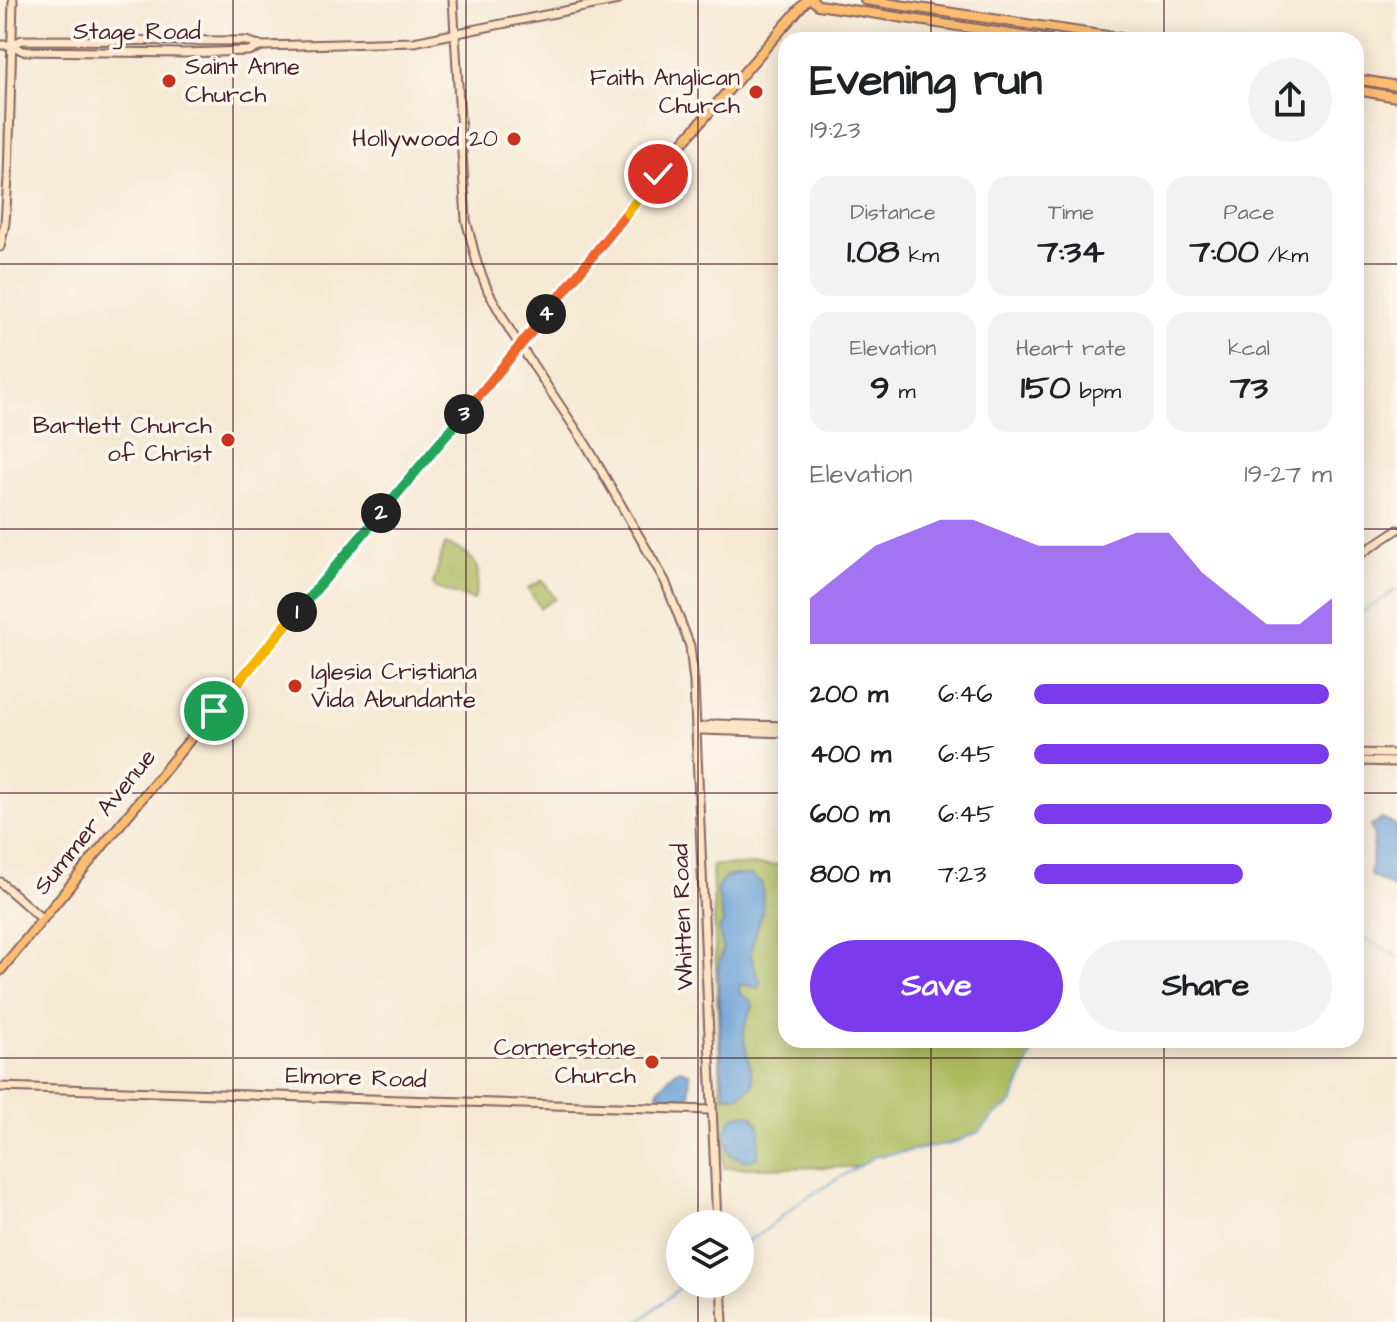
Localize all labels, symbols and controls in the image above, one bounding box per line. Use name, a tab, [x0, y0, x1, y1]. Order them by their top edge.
street label: Stage Road	[73, 15, 201, 50]
place label: Saint Anne Church	[185, 50, 300, 112]
text: Evening run	[810, 51, 1042, 112]
button: share	[1248, 58, 1332, 142]
place label: Faith Anglican Church	[590, 61, 740, 123]
marker: Saint Anne Church	[160, 72, 178, 90]
marker: Faith Anglican Church	[747, 83, 765, 101]
text: 19:23	[810, 112, 861, 148]
place label: Hollywood 20	[352, 122, 498, 157]
marker: Hollywood 20	[505, 130, 523, 148]
pin	[624, 140, 692, 208]
icon: check	[636, 152, 680, 196]
text: Distance	[850, 197, 936, 228]
text: Time	[1048, 197, 1094, 228]
text: Pace	[1223, 197, 1275, 228]
text: 1.08	[847, 228, 900, 276]
text: 7:34	[1037, 228, 1105, 276]
text: 7:00	[1190, 228, 1259, 276]
text: km	[900, 240, 939, 271]
text: /km	[1259, 240, 1308, 271]
pin: 4	[526, 294, 566, 334]
text: 4	[539, 298, 553, 329]
text: Elevation	[850, 333, 936, 364]
text: Heart rate	[1016, 333, 1126, 364]
text: kcal	[1228, 333, 1270, 364]
text: 9	[870, 364, 890, 412]
text: 150	[1021, 364, 1071, 412]
text: 73	[1230, 364, 1268, 412]
text: m	[890, 376, 916, 407]
text: bpm	[1071, 376, 1121, 407]
pin: 3	[444, 394, 484, 434]
text: 3	[458, 398, 470, 429]
place label: Bartlett Church of Christ	[33, 409, 212, 471]
marker: Bartlett Church of Christ	[219, 431, 237, 449]
text: Elevation	[810, 456, 912, 492]
text: 19–27 m	[1244, 456, 1332, 492]
pin: 2	[361, 493, 401, 533]
text: 2	[375, 497, 387, 528]
pin: 1	[277, 592, 317, 632]
text: 1	[296, 596, 298, 627]
place label: Iglesia Cristiana Vida Abundante	[311, 655, 477, 717]
text: 200 m	[810, 676, 888, 712]
text: 6:46	[938, 676, 993, 712]
pin	[180, 677, 248, 745]
marker: Iglesia Cristiana Vida Abundante	[286, 677, 304, 695]
icon: arrive	[192, 689, 236, 733]
text: 400 m	[810, 736, 891, 772]
text: 6:45	[938, 736, 995, 772]
street label: Summer Avenue	[26, 742, 164, 902]
text: 600 m	[810, 796, 890, 832]
text: 6:45	[938, 796, 995, 832]
street label: Whitten Road	[663, 843, 703, 991]
text: 800 m	[810, 856, 890, 892]
text: 7:23	[938, 856, 986, 892]
button: Save	[810, 940, 1063, 1032]
button: Share	[1079, 940, 1332, 1032]
place label: Cornerstone Church	[494, 1031, 636, 1093]
marker: Cornerstone Church	[643, 1053, 661, 1071]
street label: Elmore Road	[285, 1059, 427, 1097]
map controls	[666, 1210, 754, 1298]
button: layers	[666, 1210, 754, 1298]

